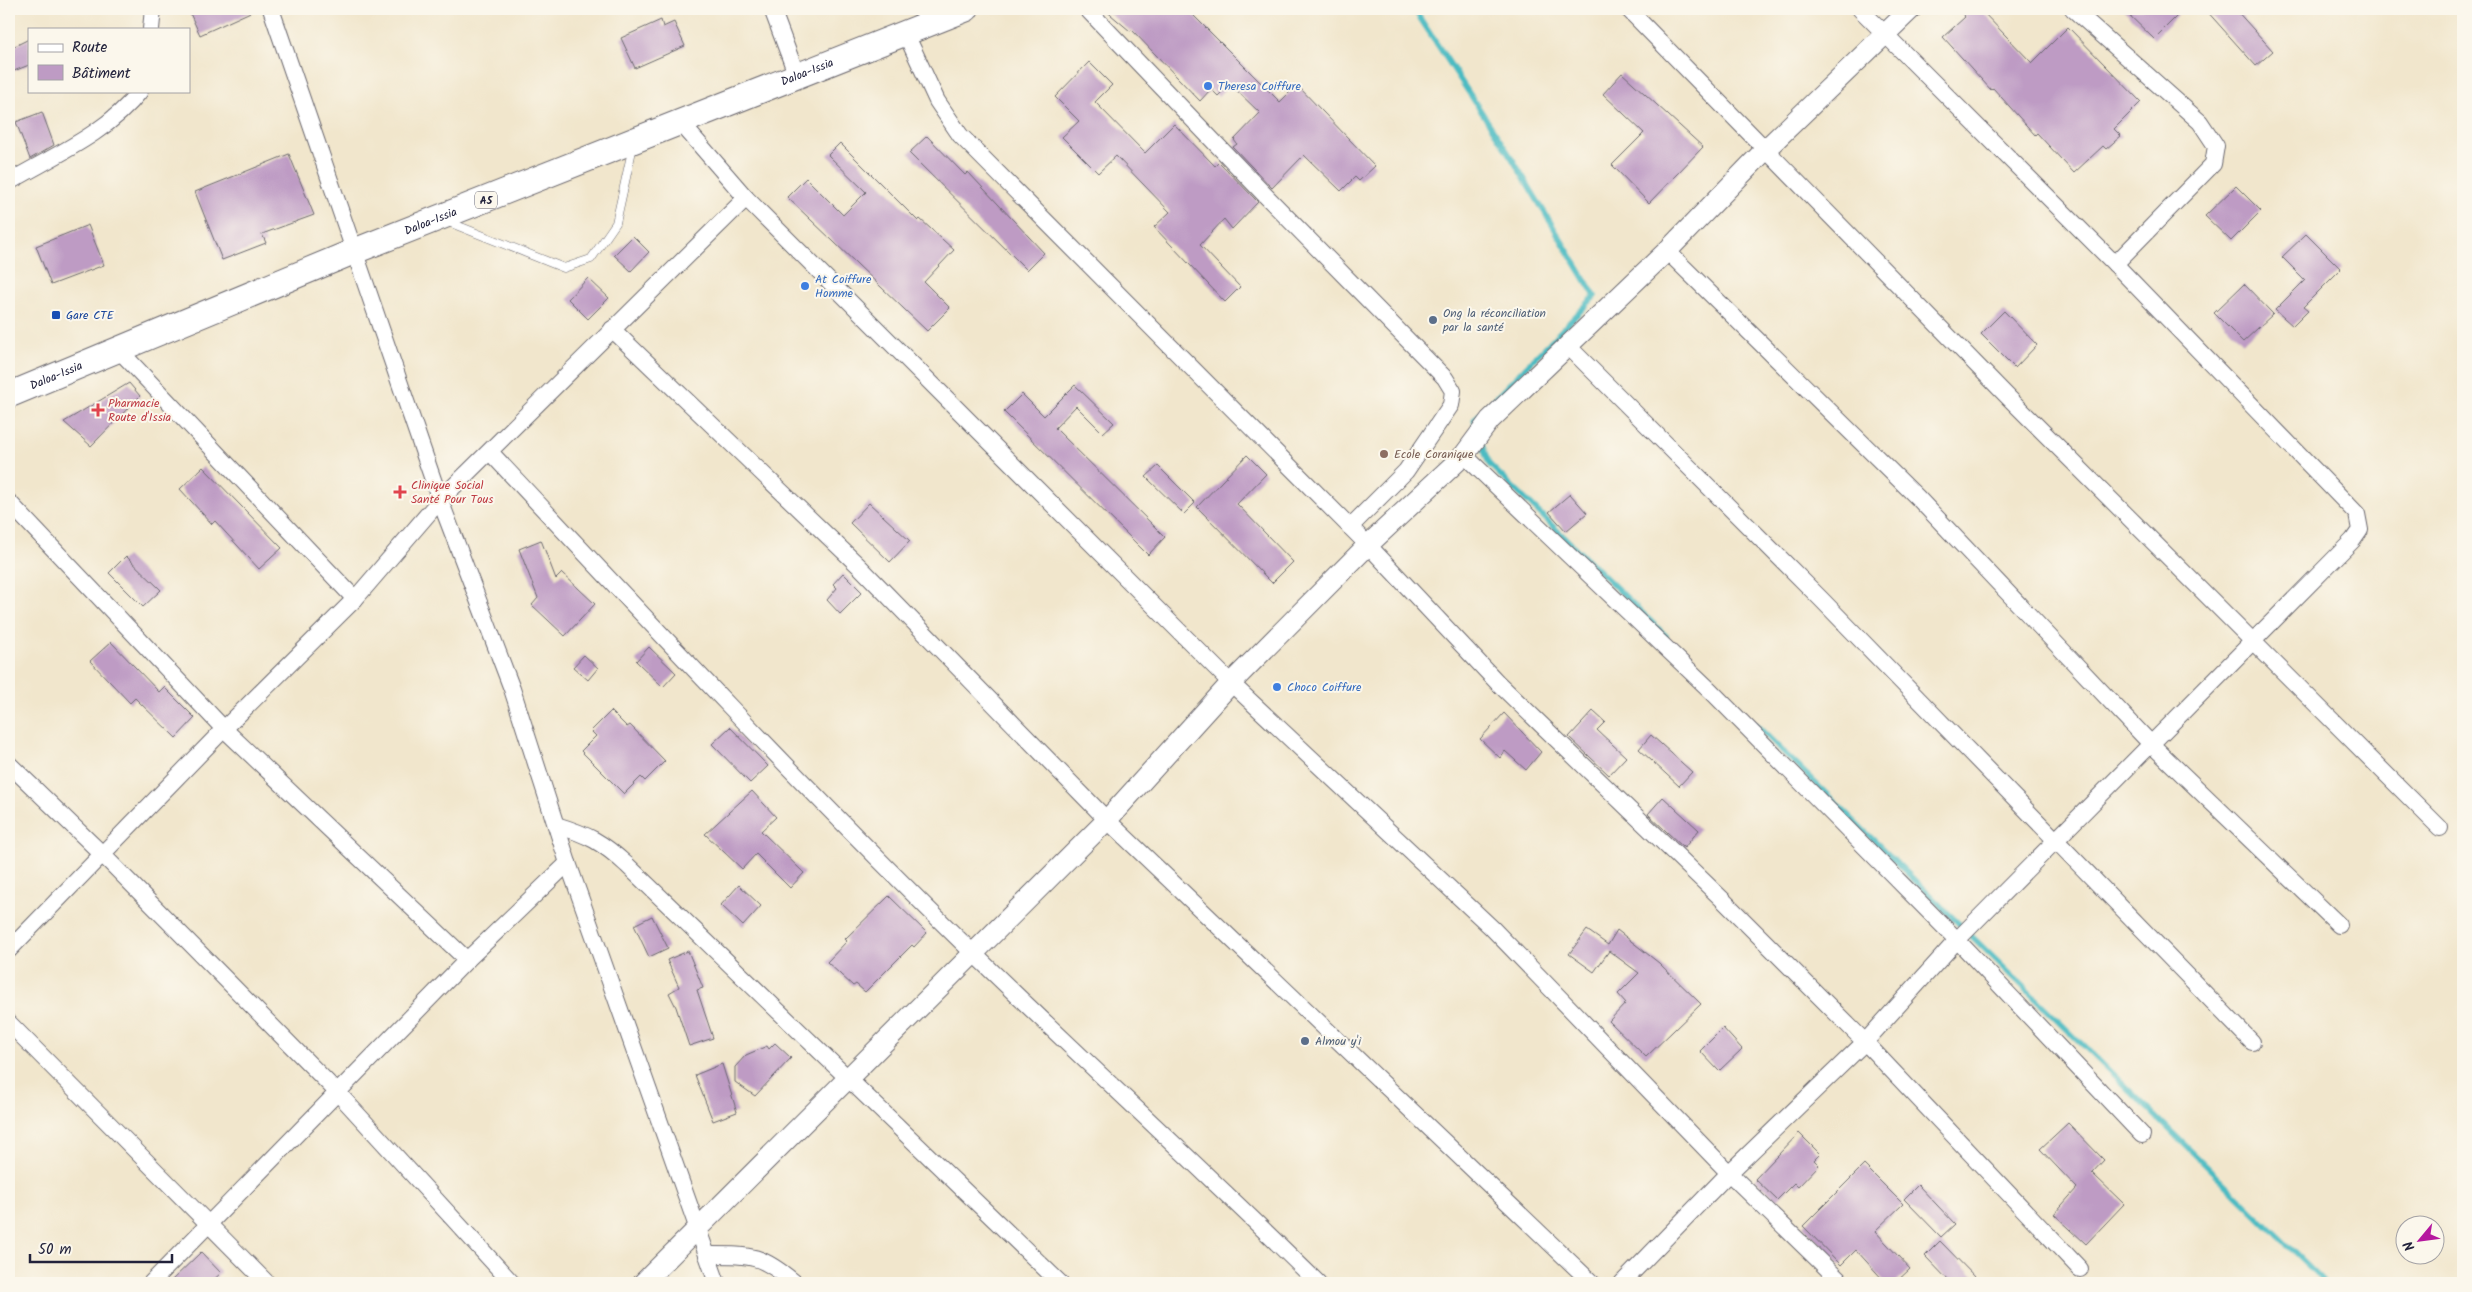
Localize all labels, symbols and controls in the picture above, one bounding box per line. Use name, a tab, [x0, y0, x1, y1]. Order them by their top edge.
legend	[28, 28, 190, 92]
text: Route	[72, 36, 108, 60]
street label: Daloa-Issia	[778, 53, 837, 91]
text: Bâtiment	[72, 62, 131, 86]
place label: Theresa Coiffure	[1218, 77, 1301, 96]
marker: Theresa Coiffure	[1202, 80, 1214, 92]
road number: A5	[475, 192, 497, 208]
street label: Daloa-Issia	[401, 202, 460, 241]
place label: At Coiffure Homme	[815, 270, 872, 303]
marker: At Coiffure Homme	[799, 280, 811, 292]
place label: Ong la réconciliation par la santé	[1442, 304, 1546, 337]
place label: Gare CTE	[66, 306, 115, 325]
marker: Gare CTE	[50, 309, 62, 321]
marker: Ong la réconciliation par la santé	[1427, 314, 1439, 326]
street label: Daloa-Issia	[27, 356, 86, 395]
place label: Pharmacie Route d'Issia	[108, 394, 172, 427]
marker: Pharmacie Route d'Issia	[92, 404, 104, 416]
place label: Ecole Coranique	[1394, 445, 1474, 464]
marker: Ecole Coranique	[1378, 448, 1390, 460]
place label: Clinique Social Santé Pour Tous	[411, 476, 493, 509]
marker: Clinique Social Santé Pour Tous	[393, 485, 407, 499]
place label: Choco Coiffure	[1287, 678, 1362, 697]
marker: Choco Coiffure	[1271, 681, 1283, 693]
place label: Almou y'i	[1315, 1032, 1362, 1051]
marker: Almou y'i	[1299, 1035, 1311, 1047]
north arrow	[2394, 1214, 2444, 1264]
scale bar	[30, 1232, 172, 1264]
text: N	[2398, 1236, 2421, 1255]
text: 50 m	[38, 1238, 72, 1262]

